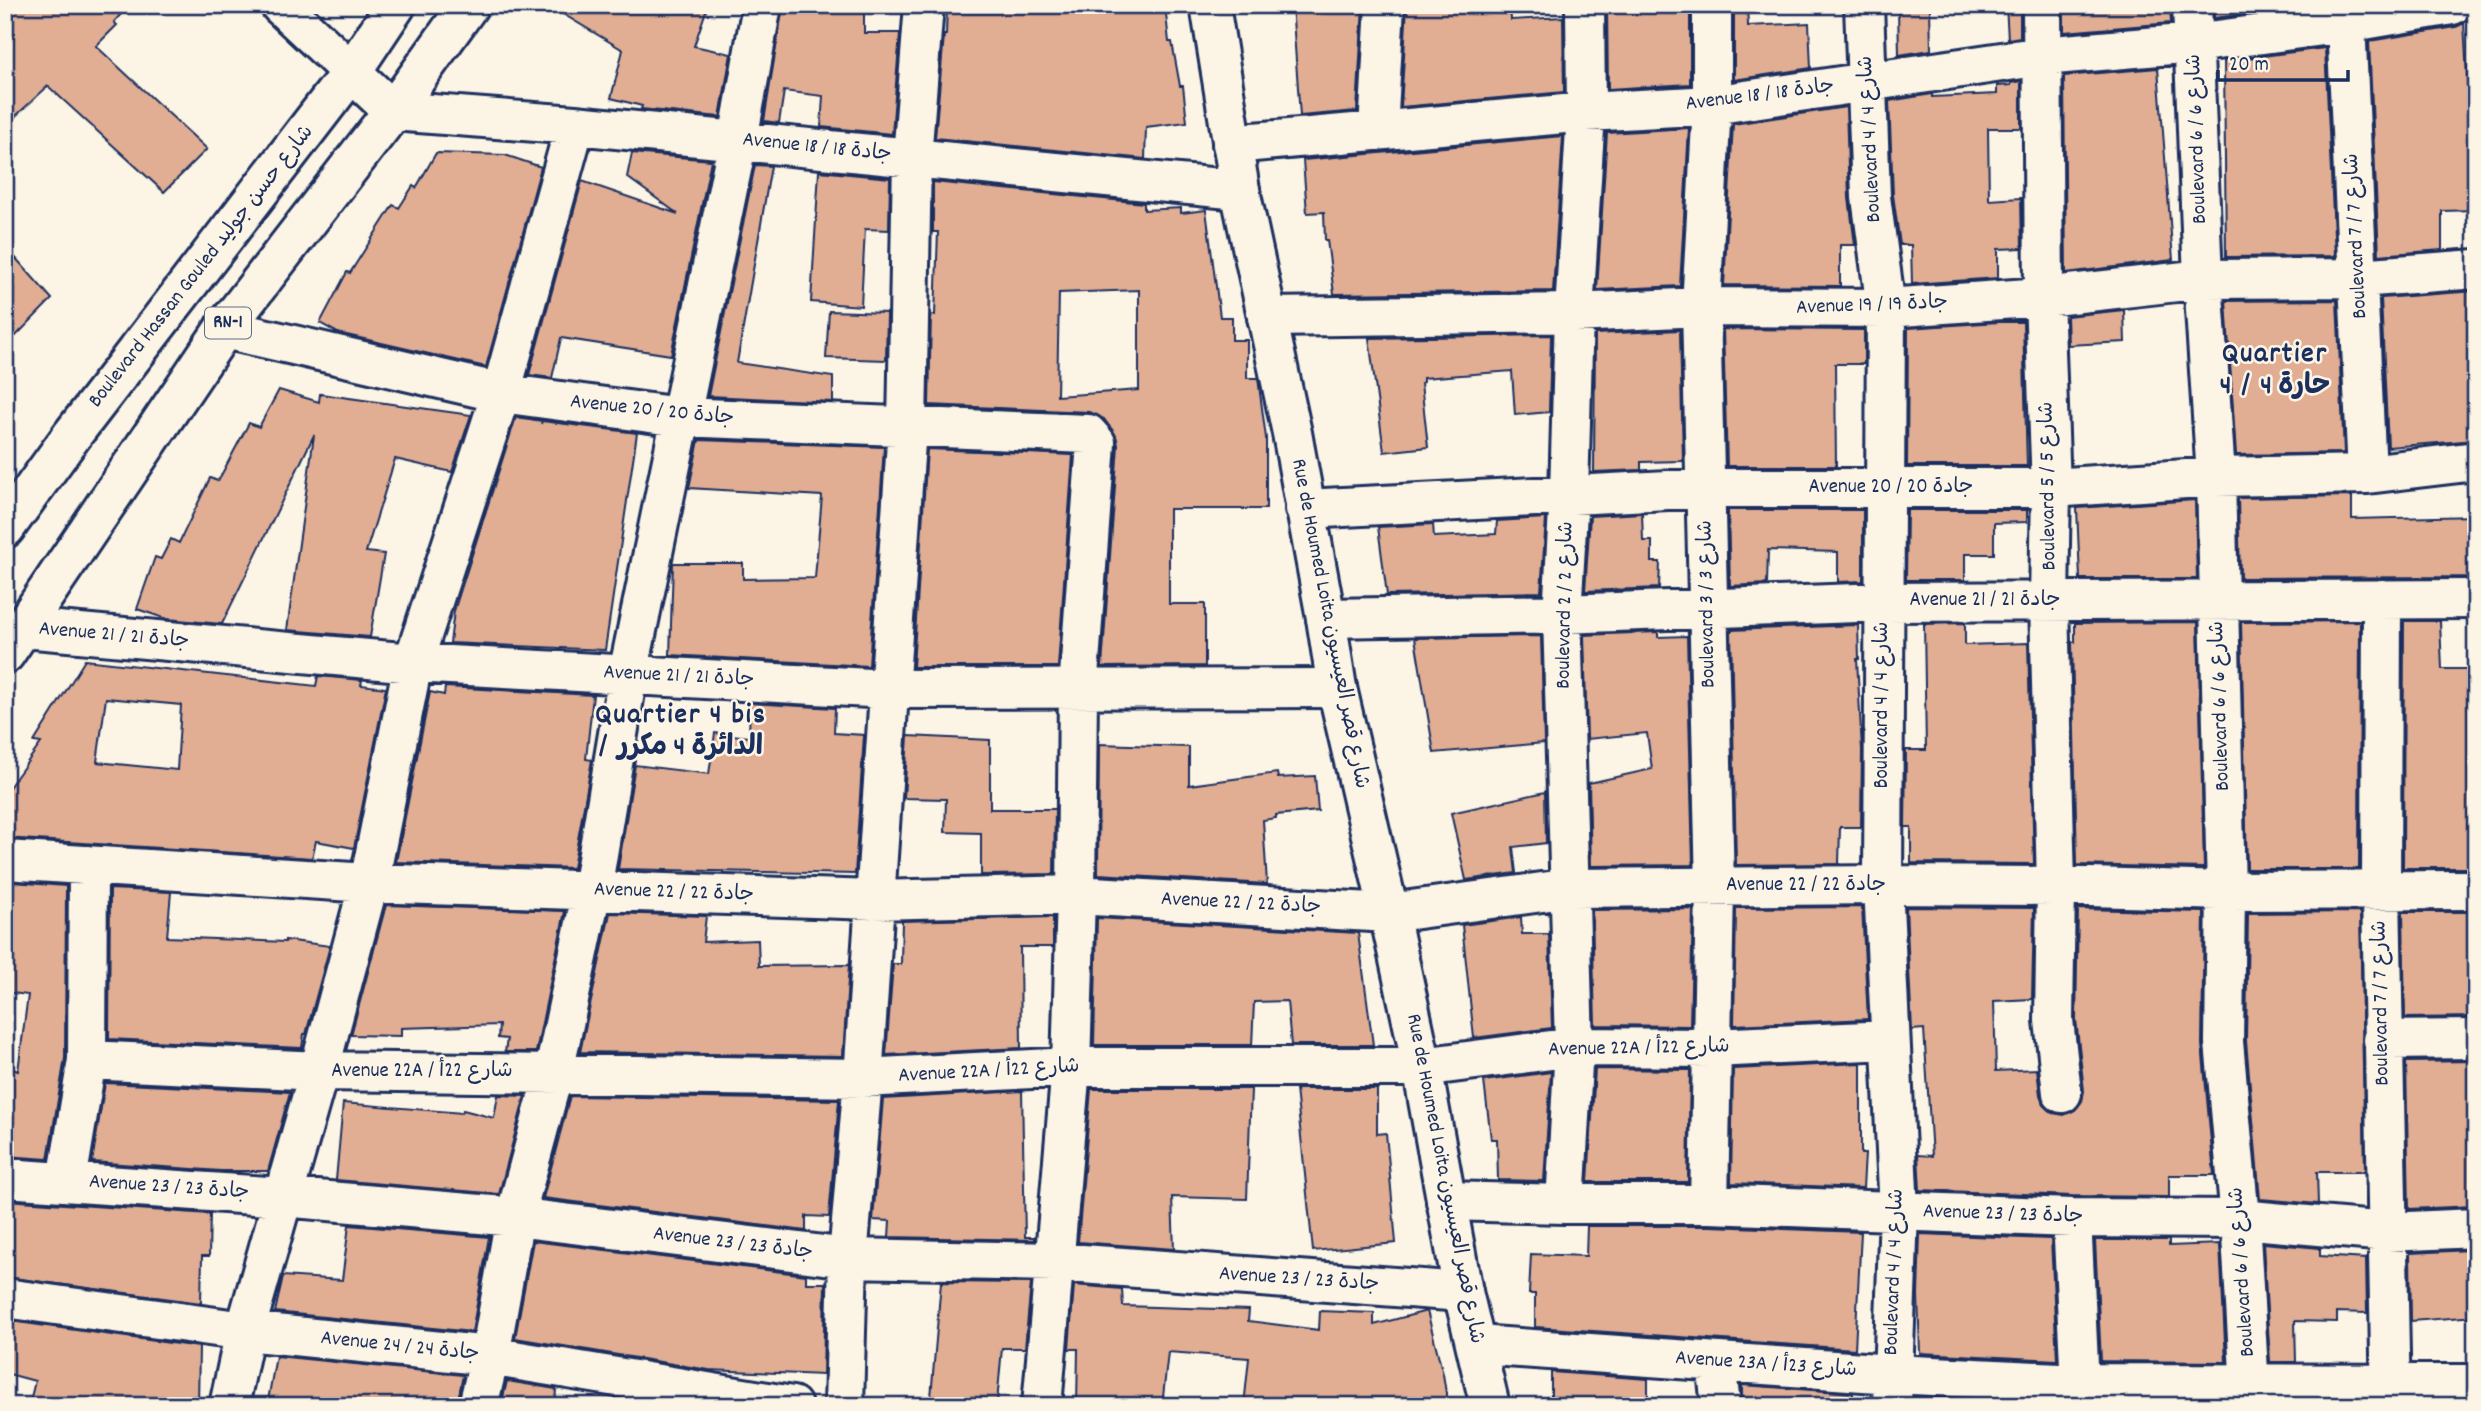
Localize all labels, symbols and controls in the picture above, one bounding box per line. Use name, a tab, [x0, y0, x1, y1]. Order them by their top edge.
scale bar	[2218, 38, 2348, 82]
text: 20 m	[2229, 51, 2269, 81]
street label: Boulevard 6 / شارع 6	[2180, 53, 2216, 225]
street label: Boulevard 4 / شارع 4	[1852, 55, 1890, 223]
street label: Avenue 18 / جادة 18	[1684, 72, 1836, 120]
street label: Boulevard Hassan Gouled شارع حسن جوليد	[82, 119, 322, 415]
street label: Avenue 18 / جادة 18	[741, 125, 893, 171]
street label: Boulevard 7 / شارع 7	[2338, 153, 2376, 319]
street label: Avenue 19 / جادة 19	[1796, 288, 1948, 324]
road number: RN-1	[205, 308, 251, 338]
district label: Quartier 4 / حارة 4	[2220, 336, 2330, 408]
street label: Avenue 20 / جادة 20	[568, 387, 736, 435]
street label: Boulevard 5 / شارع 5	[2033, 401, 2065, 571]
street label: Rue de Houmed Loita شارع قصر العيسيون	[1282, 456, 1376, 792]
street label: Avenue 20 / جادة 20	[1809, 473, 1973, 503]
street label: Boulevard 3 / شارع 3	[1692, 520, 1724, 688]
street label: Boulevard 2 / شارع 2	[1550, 521, 1582, 689]
street label: Avenue 21 / جادة 21	[1909, 586, 2061, 616]
street label: Avenue 21 / جادة 21	[37, 614, 191, 658]
street label: Boulevard 6 / شارع 6	[2203, 620, 2239, 792]
street label: Boulevard 4 / شارع 4	[1868, 622, 1898, 788]
street label: Avenue 21 / جادة 21	[603, 658, 755, 696]
district label: Quartier 4 bis / الدائرة 4 مكرر	[595, 697, 767, 769]
street label: Avenue 22 / جادة 22	[1726, 871, 1886, 901]
street label: Avenue 22 / جادة 22	[593, 875, 755, 911]
street label: Avenue 22 / جادة 22	[1160, 885, 1322, 923]
street label: Boulevard 7 / شارع 7	[2366, 920, 2398, 1086]
street label: Rue de Houmed Loita شارع قصر العيسيون	[1397, 1011, 1491, 1347]
street label: Avenue 22A / شارع 22أ	[1548, 1032, 1730, 1066]
street label: Avenue 22A / شارع 22أ	[898, 1052, 1080, 1092]
street label: Avenue 22A / شارع 22أ	[331, 1057, 513, 1087]
street label: Avenue 23 / جادة 23	[88, 1167, 250, 1209]
street label: Boulevard 6 / شارع 6	[2222, 1186, 2264, 1358]
street label: Boulevard 4 / شارع 4	[1877, 1188, 1913, 1356]
street label: Avenue 23 / جادة 23	[1922, 1197, 2084, 1233]
street label: Avenue 23 / جادة 23	[651, 1219, 815, 1269]
street label: Avenue 23 / جادة 23	[1218, 1259, 1380, 1301]
street label: Avenue 24 / جادة 24	[319, 1324, 481, 1370]
street label: Avenue 23A / شارع 23أ	[1674, 1344, 1858, 1386]

